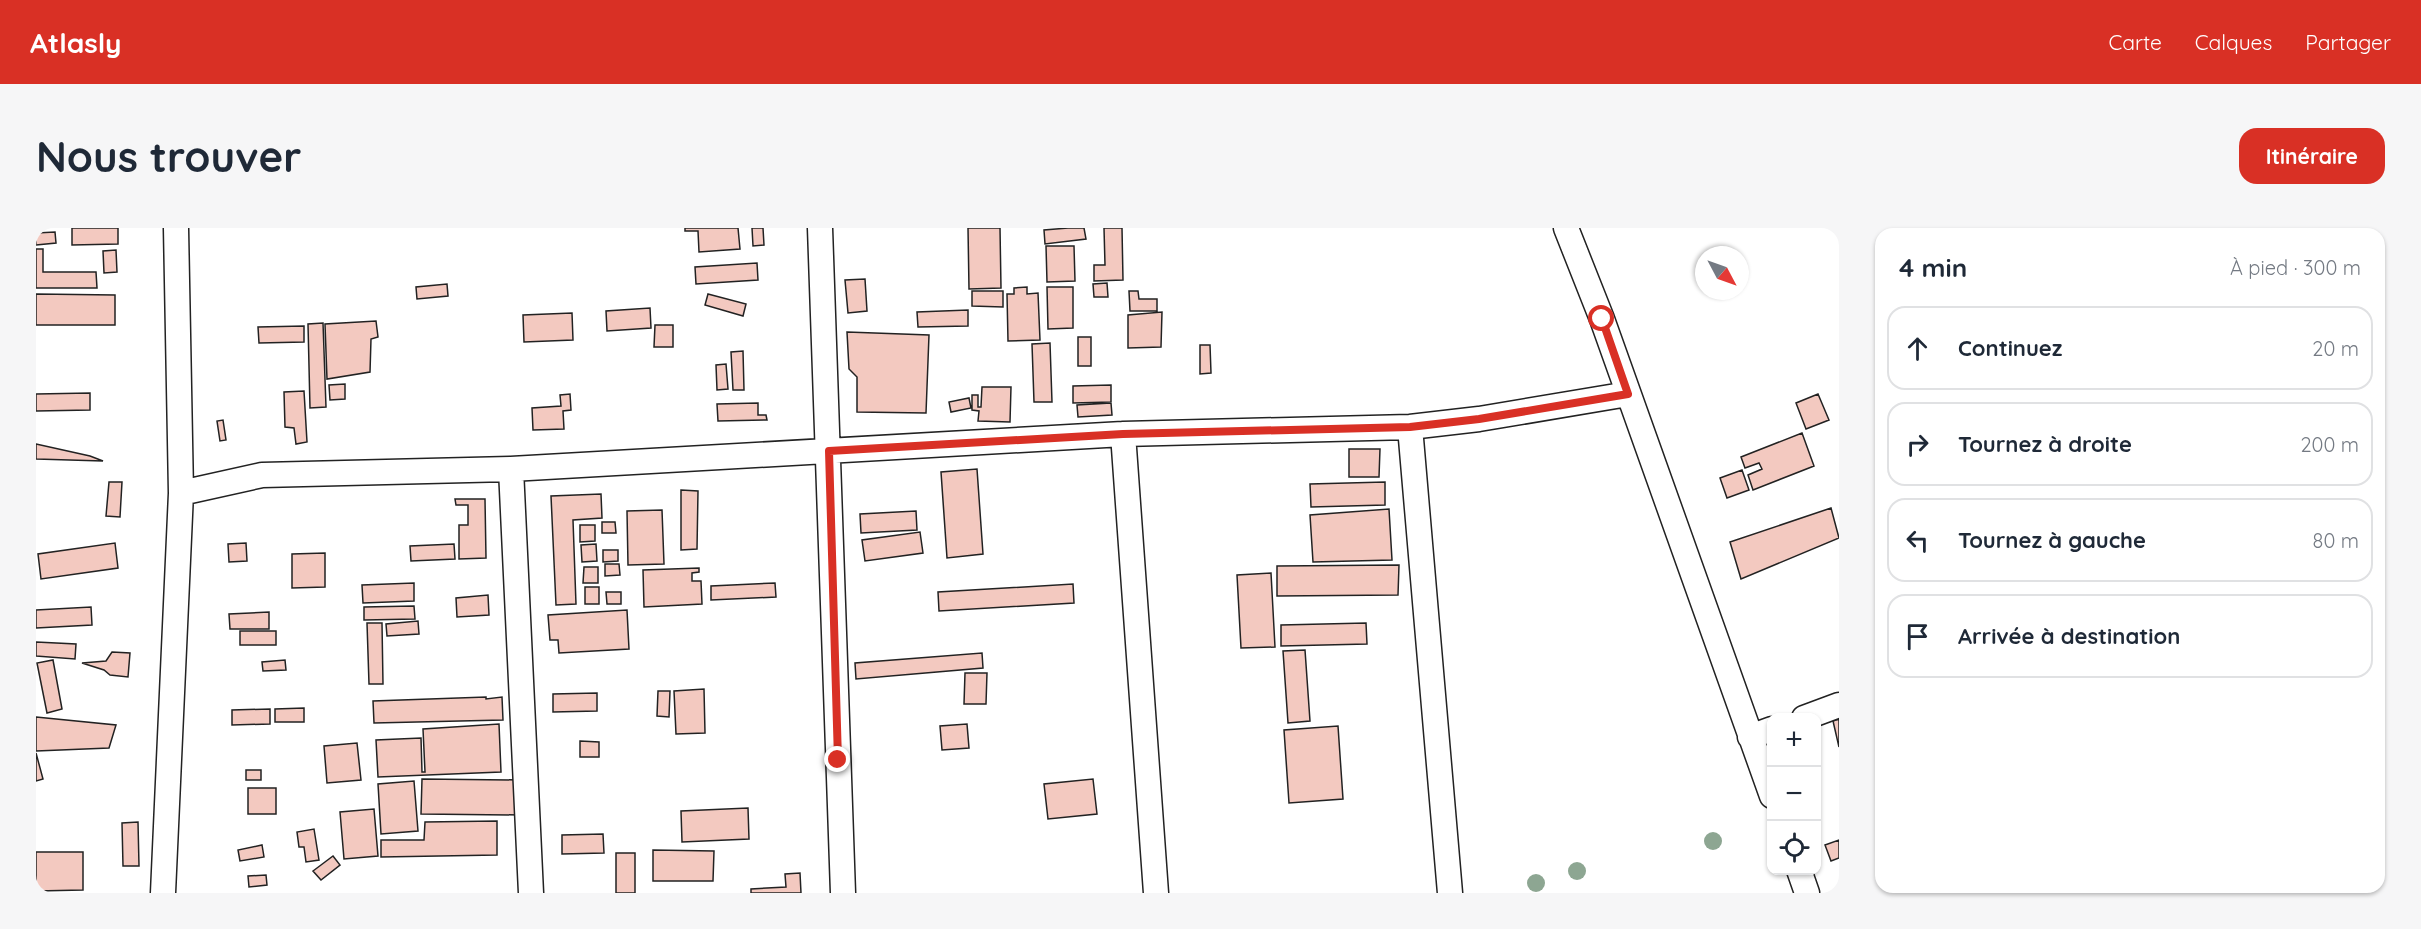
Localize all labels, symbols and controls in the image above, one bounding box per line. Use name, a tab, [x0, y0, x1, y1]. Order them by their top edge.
text: Atlasly	[30, 25, 121, 60]
text: Carte	[2108, 29, 2162, 55]
text: Calques	[2195, 29, 2272, 55]
text: Partager	[2305, 29, 2391, 55]
button: Itinéraire	[2239, 128, 2385, 184]
text: Nous trouver	[36, 130, 301, 183]
north arrow	[1695, 246, 1749, 300]
text: 4 min	[1899, 251, 1967, 284]
text: À pied · 300 m	[2230, 255, 2361, 280]
route start	[1588, 305, 1614, 331]
icon: ahead	[1901, 332, 1934, 365]
text: Continuez	[1958, 334, 2062, 362]
text: 20 m	[2312, 336, 2359, 361]
icon: right	[1901, 428, 1934, 461]
text: Tournez à droite	[1958, 430, 2132, 458]
text: 200 m	[2300, 432, 2359, 457]
icon: left	[1901, 524, 1934, 557]
text: Tournez à gauche	[1958, 526, 2146, 554]
text: 80 m	[2313, 528, 2359, 553]
icon: arrive	[1901, 620, 1934, 653]
text: Arrivée à destination	[1958, 622, 2180, 650]
map controls	[1767, 713, 1821, 875]
button: +	[1767, 713, 1821, 767]
route end	[824, 746, 850, 772]
button: −	[1767, 767, 1821, 821]
button: locate	[1767, 821, 1821, 875]

